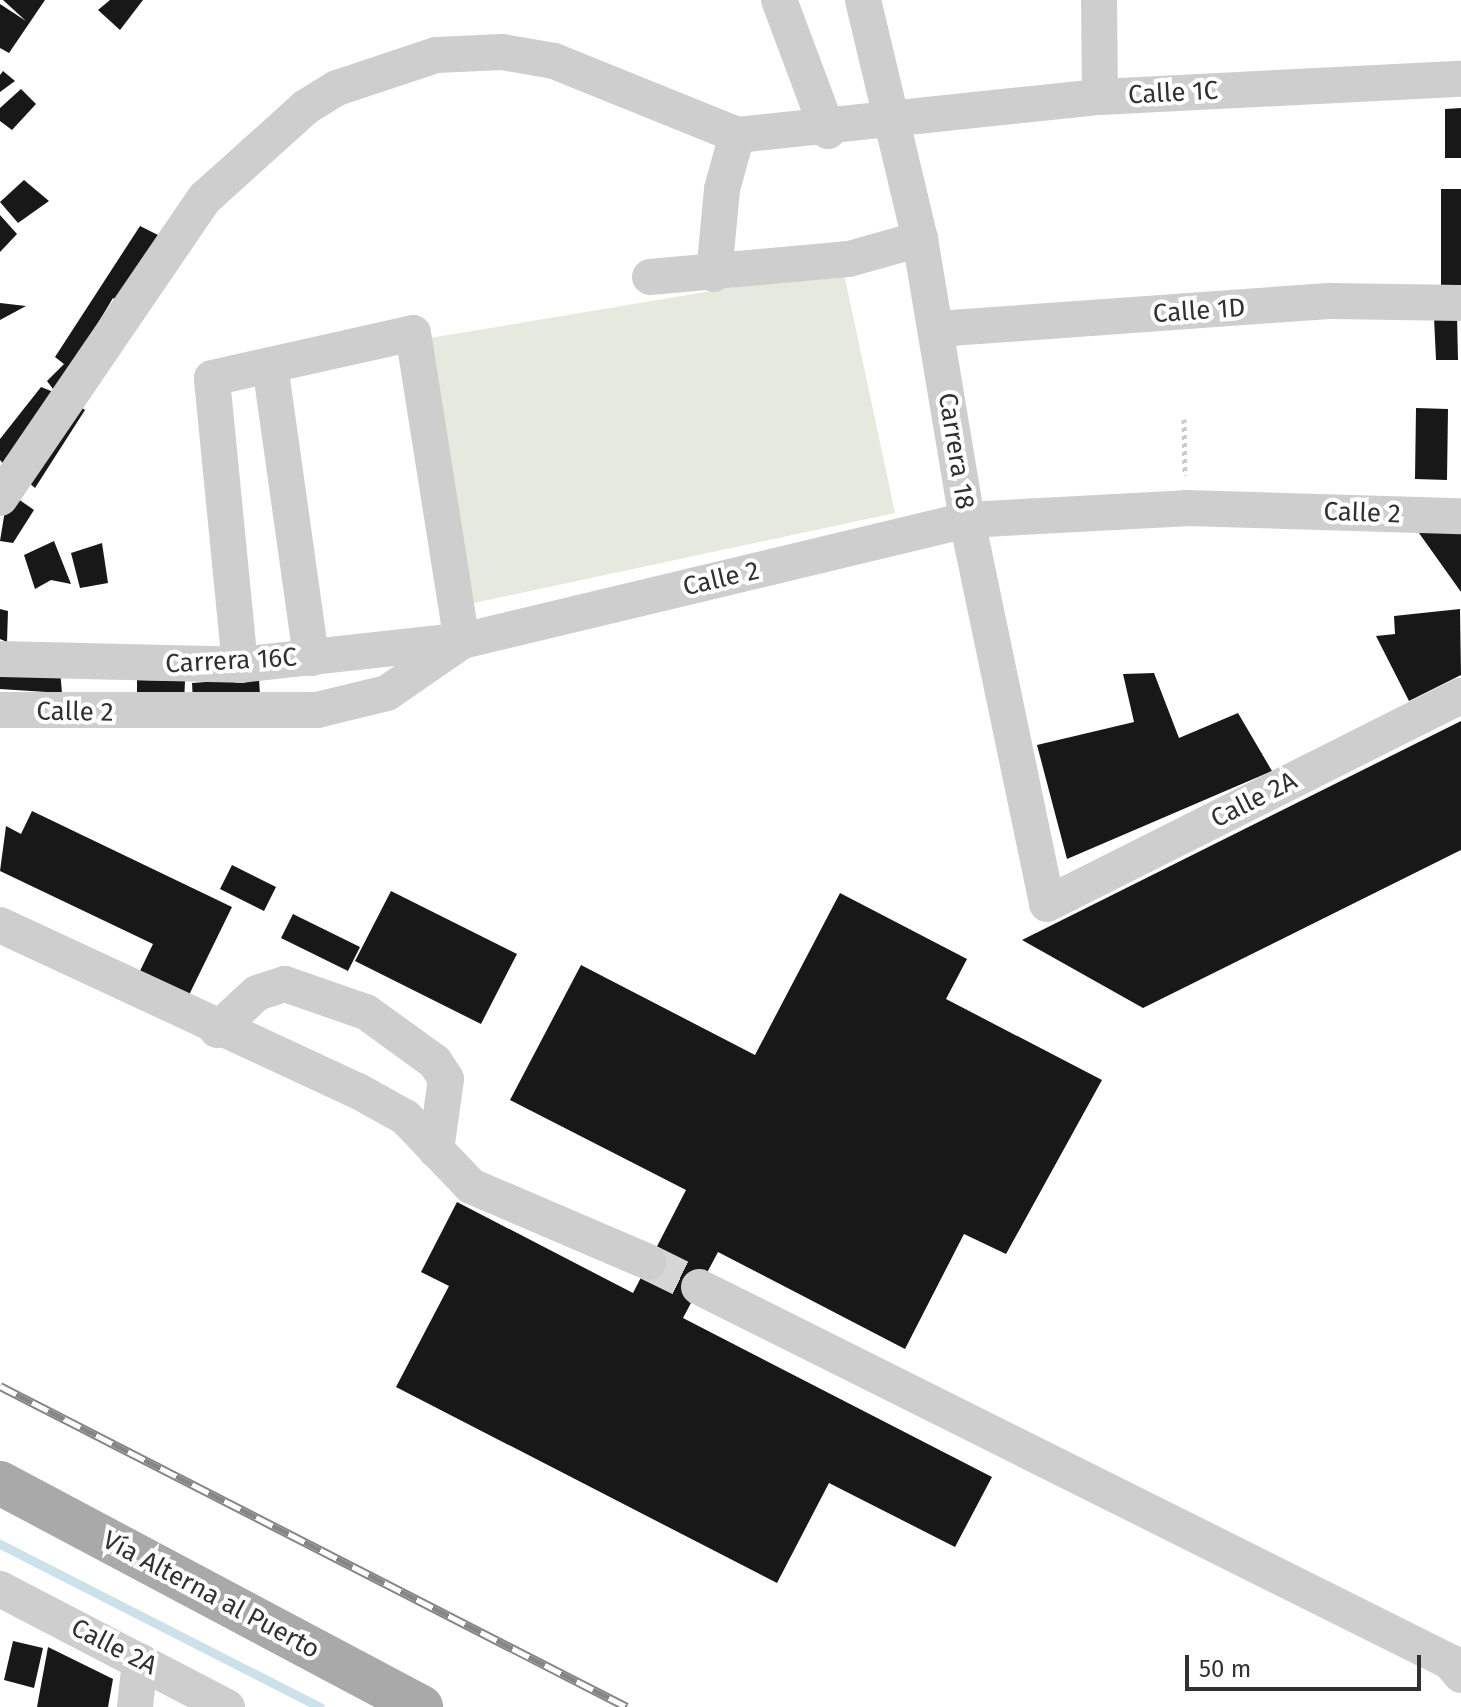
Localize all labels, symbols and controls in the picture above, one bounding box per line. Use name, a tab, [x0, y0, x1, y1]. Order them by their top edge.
street label: Calle 1C	[1127, 75, 1219, 111]
street label: Calle 1D	[1152, 292, 1246, 330]
street label: Carrera 18	[931, 390, 981, 512]
street label: Calle 2	[1323, 496, 1401, 530]
street label: Calle 2	[680, 555, 762, 603]
street label: Carrera 16C	[164, 642, 298, 680]
street label: Calle 2	[36, 696, 114, 728]
street label: Calle 2A	[1206, 765, 1302, 835]
street label: Vía Alterna al Puerto	[97, 1525, 325, 1665]
street label: Calle 2A	[66, 1612, 162, 1682]
scale bar	[1189, 1639, 1425, 1689]
text: 50 m	[1199, 1655, 1251, 1683]

